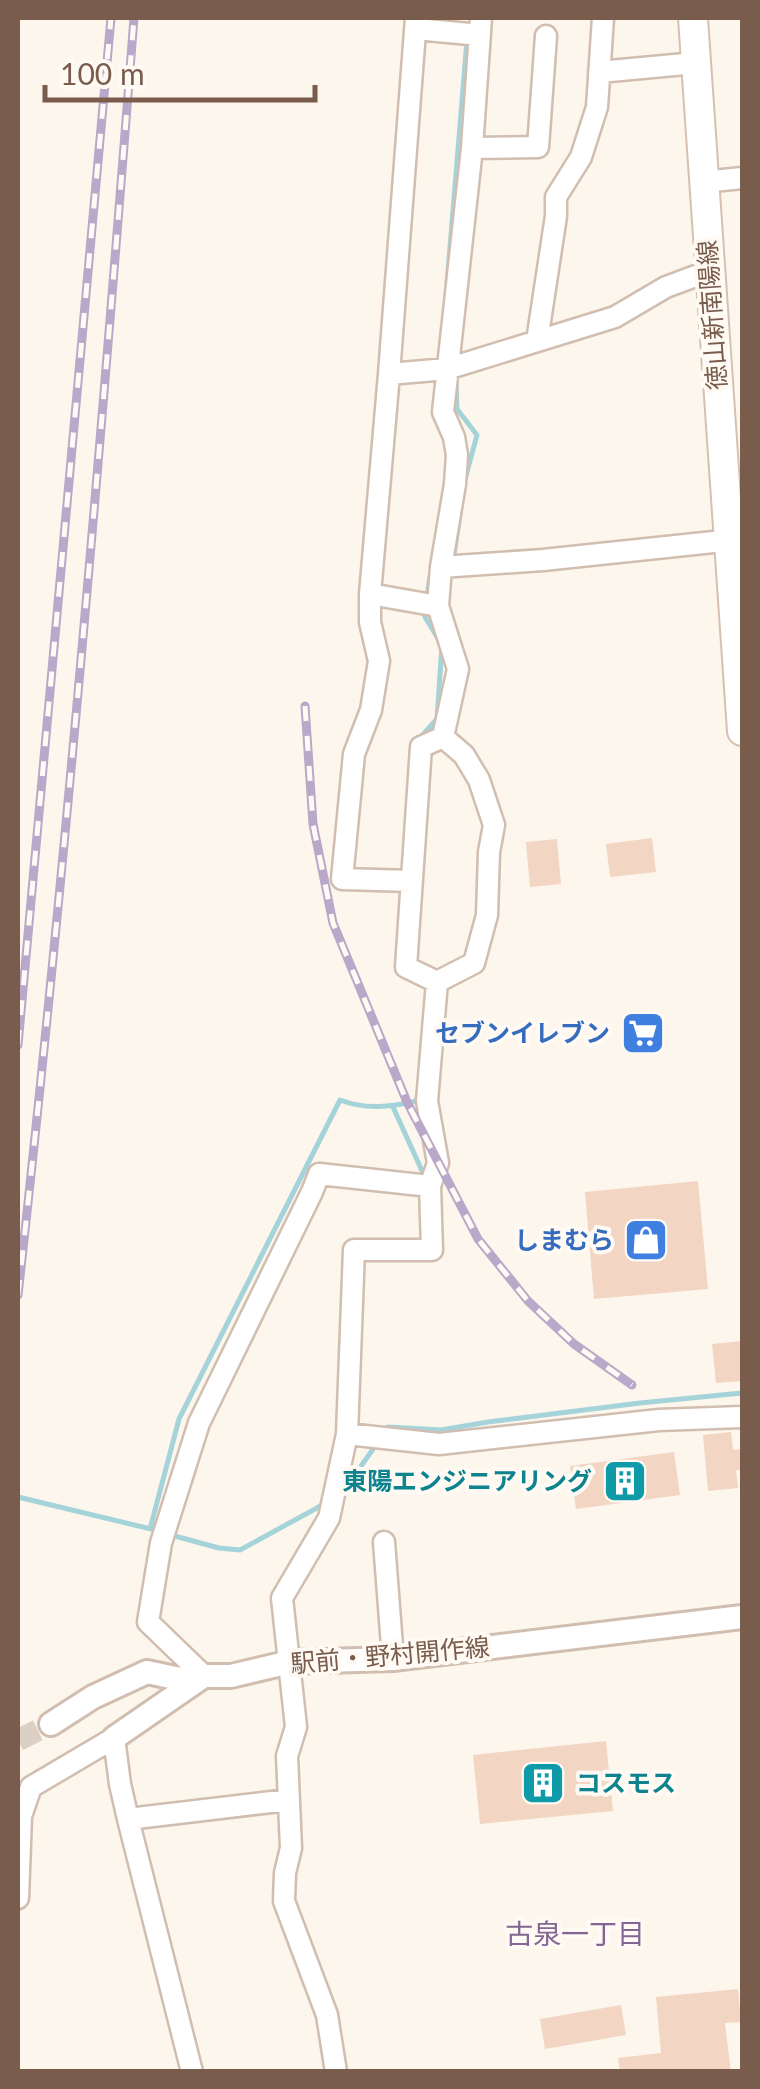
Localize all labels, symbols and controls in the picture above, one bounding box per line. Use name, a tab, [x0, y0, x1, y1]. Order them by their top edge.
scale bar	[45, 40, 315, 102]
text: 100 m	[60, 55, 145, 91]
street label: 徳山新南陽線	[691, 239, 731, 391]
supermarket icon: セブンイレブン	[620, 1010, 666, 1056]
place label: セブンイレブン	[435, 1017, 610, 1047]
shop icon: しまむら	[623, 1217, 669, 1263]
place label: しまむら	[514, 1224, 614, 1254]
building icon: 東陽エンジニアリング	[602, 1458, 648, 1504]
place label: 東陽エンジニアリング	[342, 1465, 592, 1495]
street label: 駅前・野村開作線	[289, 1630, 491, 1678]
building icon: コスモス	[520, 1760, 566, 1806]
place label: コスモス	[576, 1767, 676, 1797]
district label: 古泉一丁目	[505, 1916, 645, 1950]

